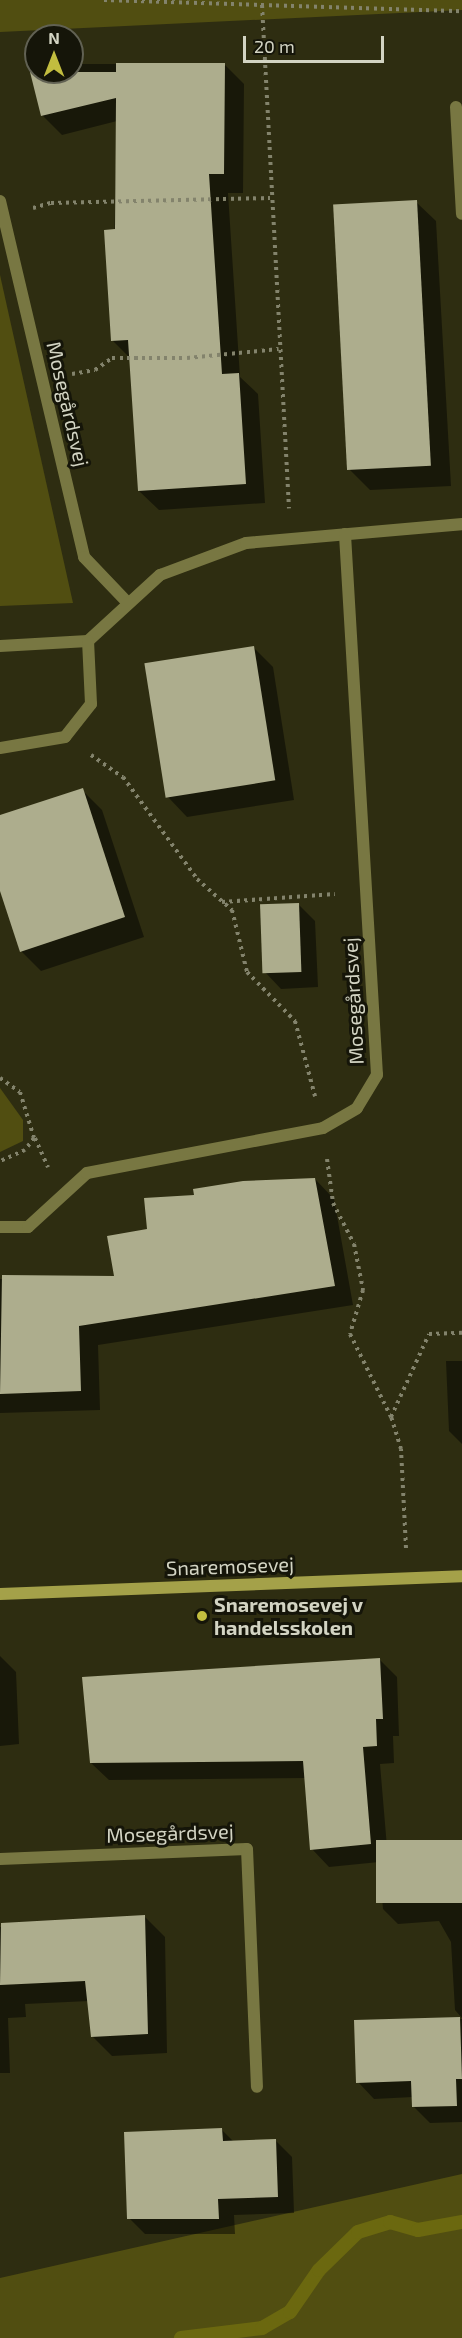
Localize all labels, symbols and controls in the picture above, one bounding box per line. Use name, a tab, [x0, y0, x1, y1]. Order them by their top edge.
north arrow	[24, 24, 84, 84]
scale bar	[246, 24, 387, 62]
text: N	[48, 28, 60, 47]
text: 20 m	[254, 35, 295, 57]
street label: Mosegårdsvej	[42, 339, 94, 469]
street label: Mosegårdsvej	[338, 937, 368, 1065]
street label: Snaremosevej	[165, 1552, 295, 1580]
place label: Snaremosevej v handelsskolen	[214, 1592, 364, 1639]
marker: Snaremosevej v handelsskolen	[195, 1609, 209, 1623]
street label: Mosegårdsvej	[106, 1819, 234, 1847]

